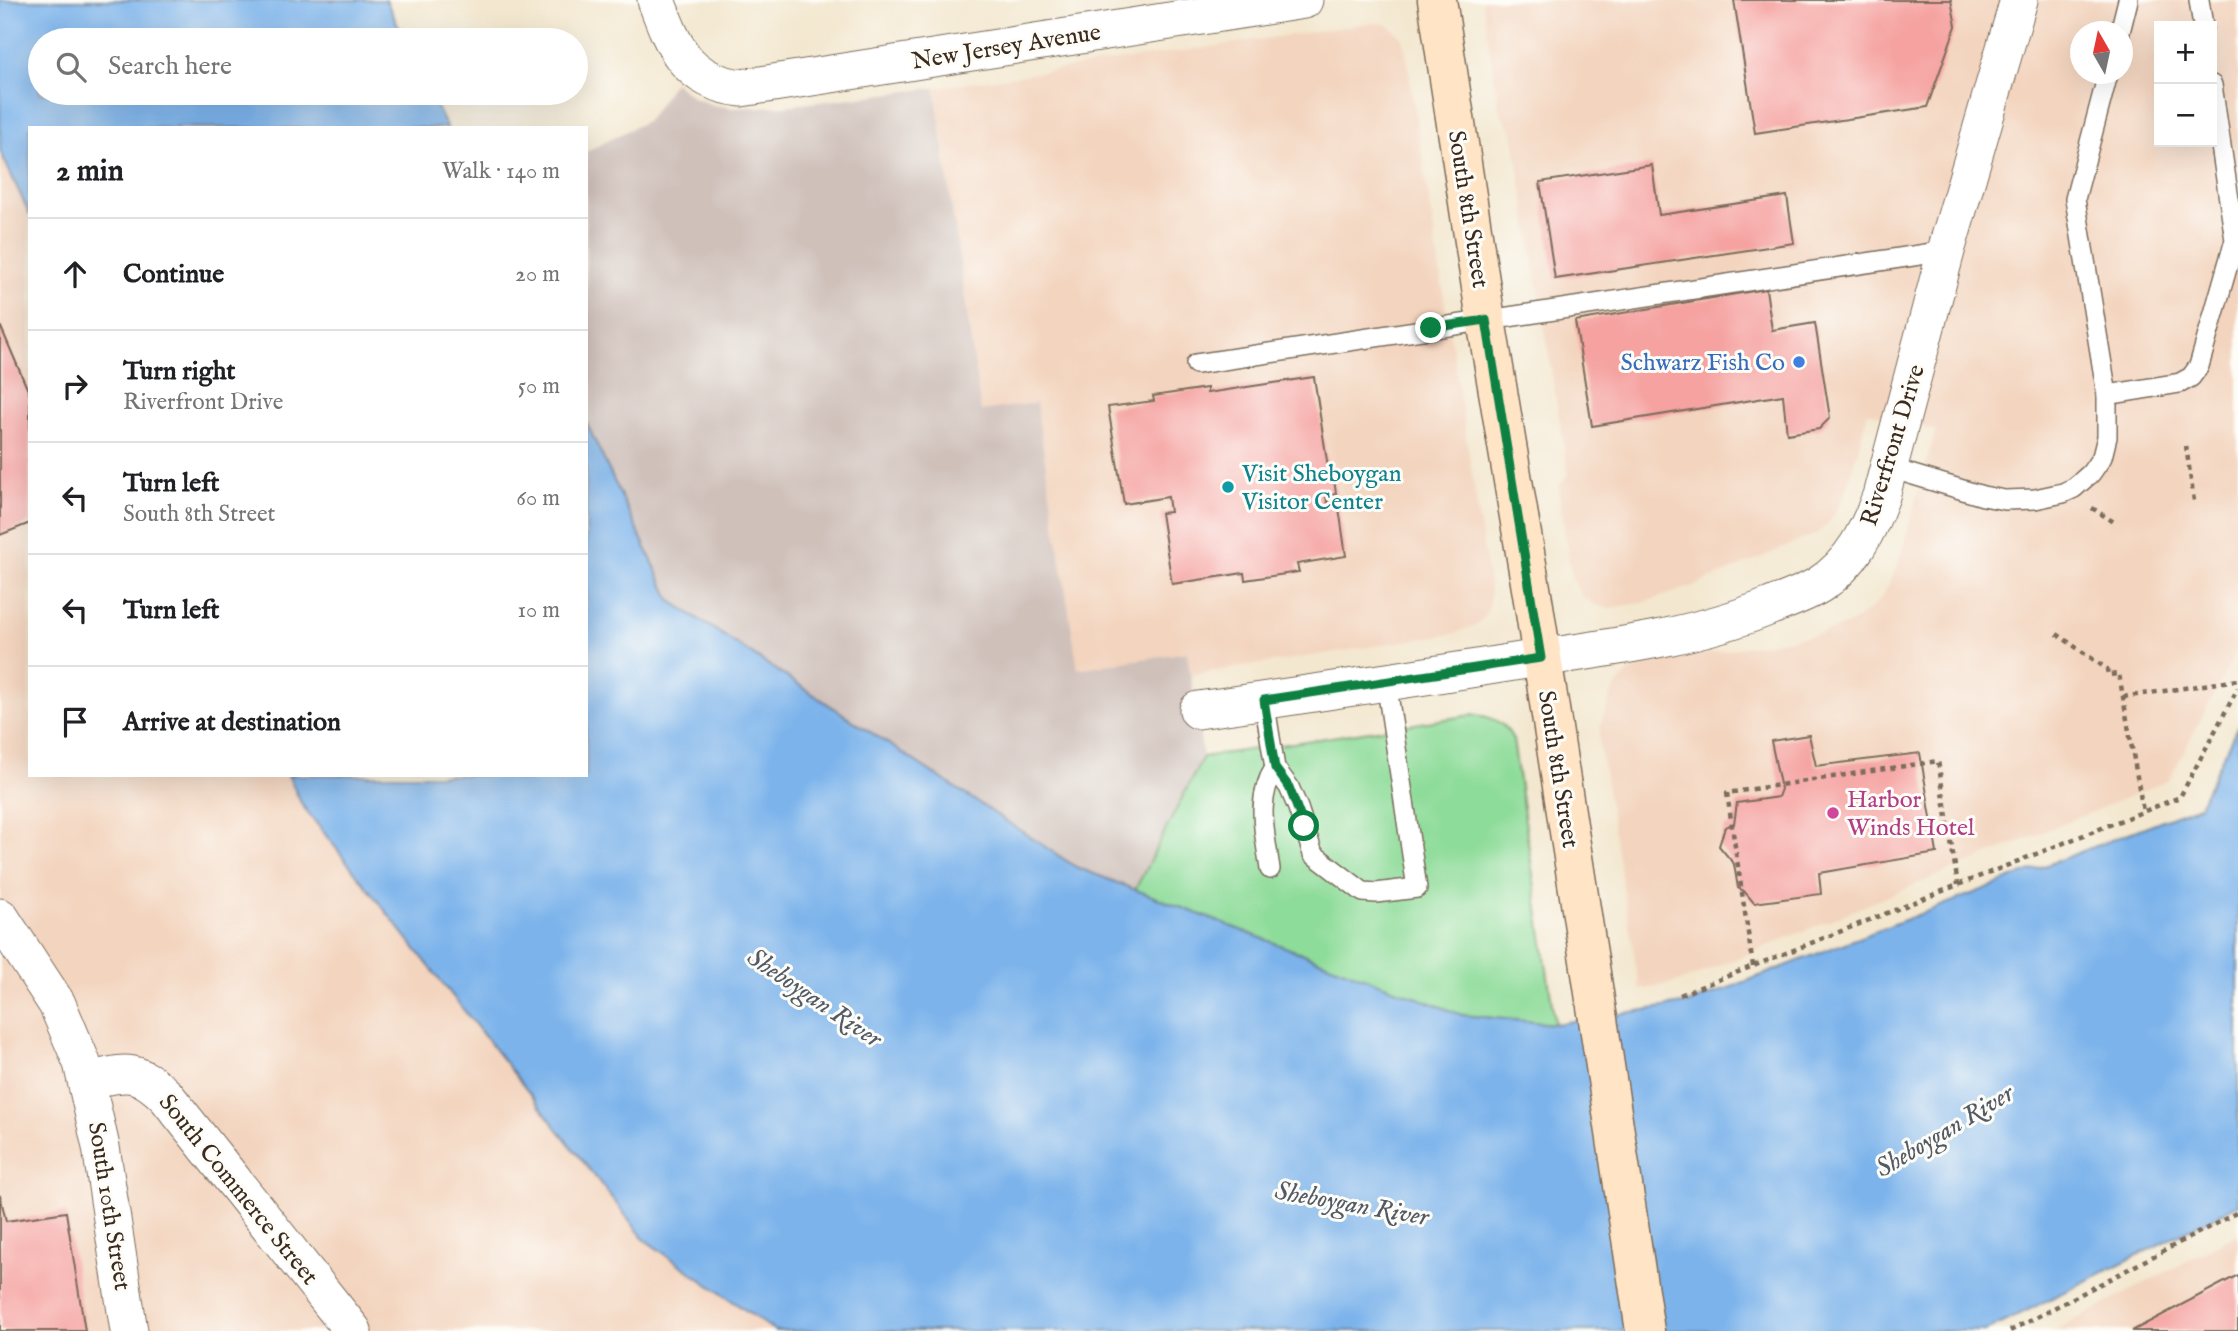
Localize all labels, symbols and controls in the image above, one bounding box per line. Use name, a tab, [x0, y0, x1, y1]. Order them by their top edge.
street label: New Jersey Avenue	[909, 17, 1103, 78]
north arrow	[2070, 21, 2133, 84]
map controls	[2154, 21, 2217, 147]
button: +	[2154, 21, 2217, 84]
search box	[28, 28, 588, 105]
icon: search	[52, 48, 90, 86]
text: Search here	[108, 50, 232, 83]
button: −	[2154, 84, 2217, 147]
street label: South 8th Street	[1440, 128, 1495, 290]
text: 2 min	[56, 153, 124, 191]
text: Walk · 140 m	[442, 157, 560, 186]
icon: ahead	[56, 255, 94, 293]
text: Continue	[123, 258, 224, 291]
text: 20 m	[515, 260, 560, 289]
route end	[1415, 312, 1446, 343]
place label: Schwarz Fish Co	[1621, 348, 1785, 379]
marker: Schwarz Fish Co	[1791, 354, 1807, 370]
text: Turn right	[123, 355, 236, 388]
street label: Riverfront Drive	[1854, 361, 1933, 530]
icon: right	[56, 367, 94, 405]
text: 50 m	[518, 372, 560, 401]
text: Riverfront Drive	[123, 388, 283, 417]
place label: Visit Sheboygan Visitor Center	[1241, 459, 1402, 518]
text: Turn left	[123, 467, 220, 500]
icon: left	[56, 479, 94, 517]
marker: Visit Sheboygan Visitor Center	[1220, 479, 1236, 495]
text: 60 m	[516, 484, 560, 513]
text: South 8th Street	[123, 500, 276, 529]
icon: left	[56, 591, 94, 629]
text: Turn left	[123, 594, 220, 627]
text: 10 m	[517, 596, 560, 625]
street label: South 8th Street	[1530, 688, 1585, 850]
icon: arrive	[56, 703, 94, 741]
text: Arrive at destination	[123, 706, 341, 739]
place label: Harbor Winds Hotel	[1847, 785, 1975, 844]
marker: Harbor Winds Hotel	[1825, 805, 1841, 821]
route start	[1288, 810, 1319, 841]
water label: Sheboygan River	[740, 941, 889, 1057]
water label: Sheboygan River	[1870, 1076, 2021, 1186]
street label: South Commerce Street	[151, 1088, 324, 1292]
street label: South 10th Street	[80, 1120, 137, 1293]
water label: Sheboygan River	[1272, 1175, 1432, 1235]

